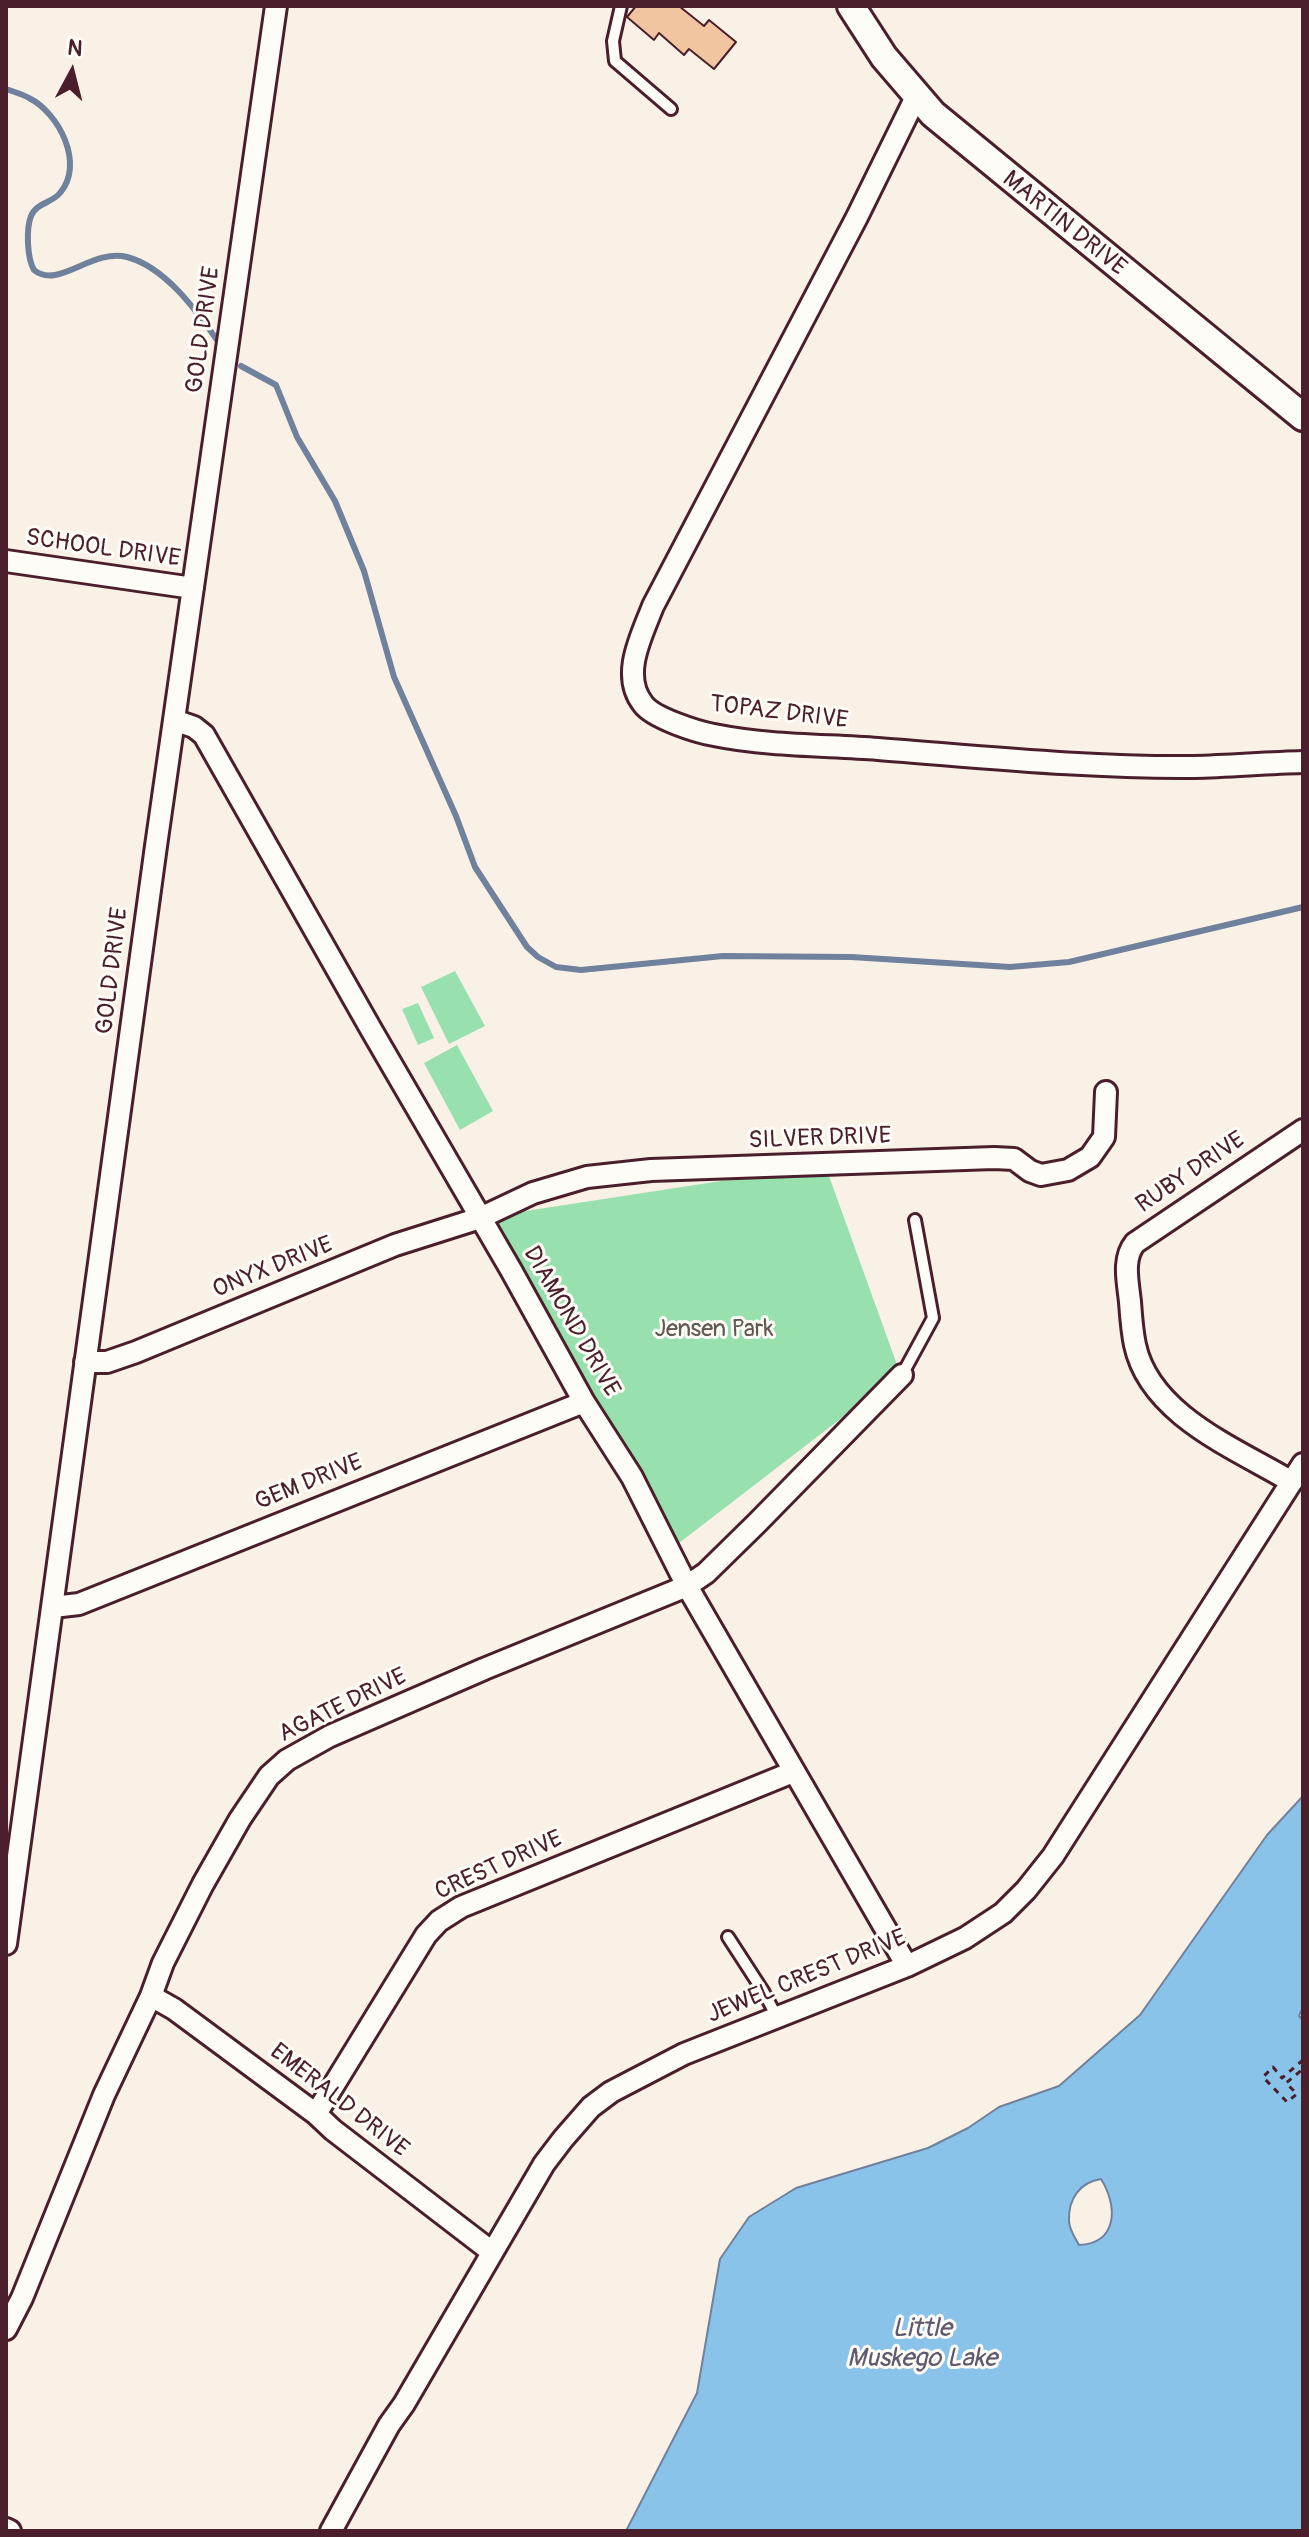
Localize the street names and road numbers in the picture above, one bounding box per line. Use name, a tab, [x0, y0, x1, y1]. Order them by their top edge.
street label: MARTIN DRIVE	[996, 165, 1132, 283]
street label: GOLD DRIVE	[181, 265, 227, 395]
street label: SCHOOL DRIVE	[24, 524, 182, 574]
street label: TOPAZ DRIVE	[708, 690, 850, 736]
street label: GOLD DRIVE	[91, 906, 135, 1036]
street label: SILVER DRIVE	[748, 1122, 892, 1156]
street label: RUBY DRIVE	[1131, 1126, 1251, 1220]
street label: ONYX DRIVE	[209, 1231, 337, 1305]
street label: DIAMOND DRIVE	[516, 1242, 626, 1402]
street label: GEM DRIVE	[251, 1448, 367, 1518]
street label: AGATE DRIVE	[274, 1663, 412, 1749]
street label: CREST DRIVE	[431, 1825, 567, 1907]
street label: JEWEL CREST DRIVE	[703, 1924, 911, 2030]
street label: EMERALD DRIVE	[264, 2038, 414, 2164]

